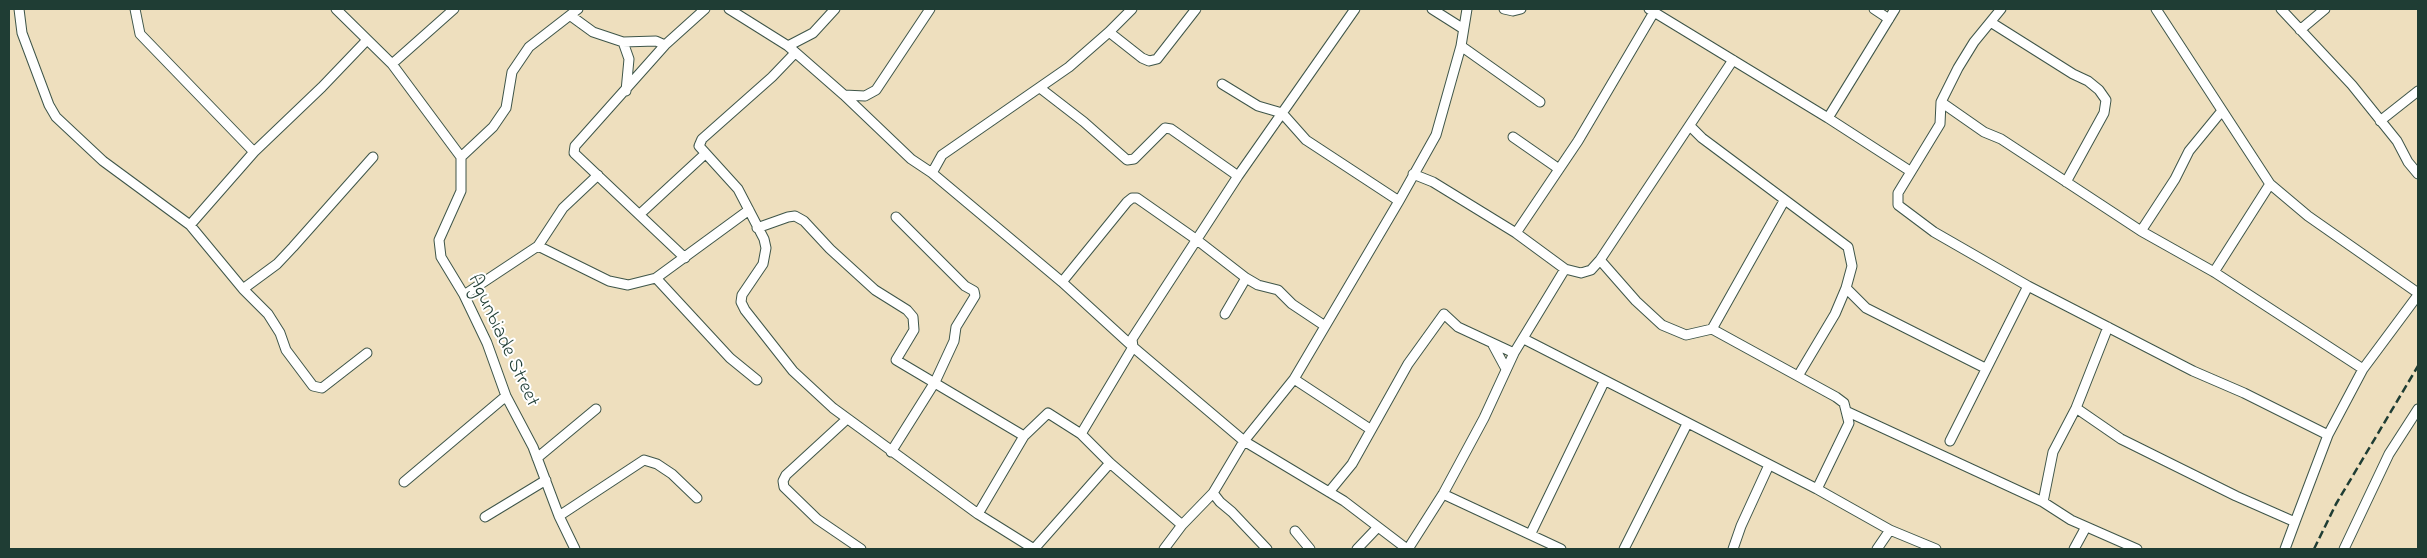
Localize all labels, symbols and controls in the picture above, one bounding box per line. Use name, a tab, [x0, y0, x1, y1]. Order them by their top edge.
street label: Agunbiade Street	[461, 271, 543, 411]

